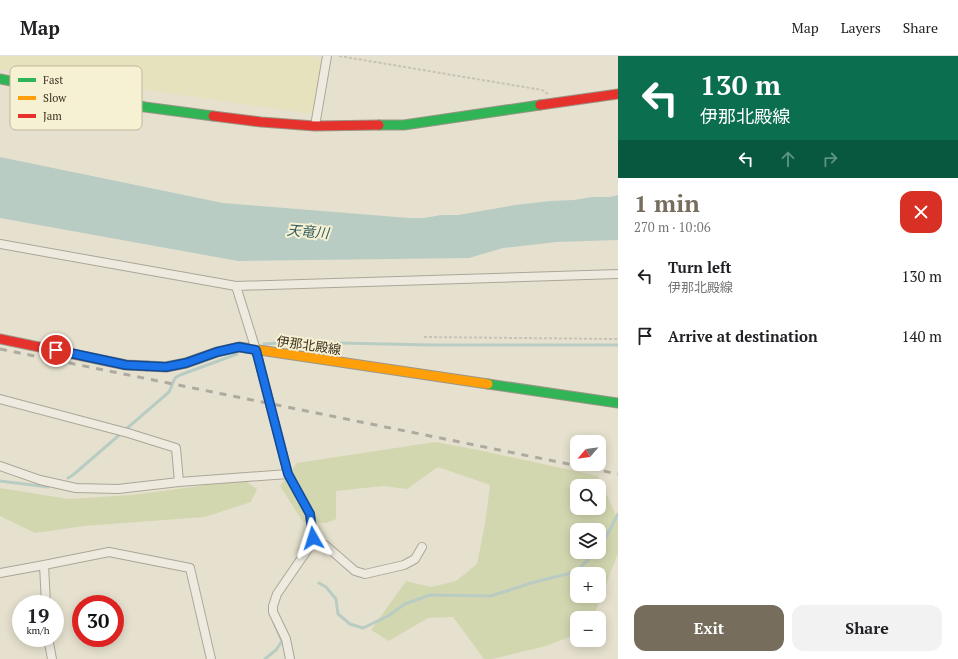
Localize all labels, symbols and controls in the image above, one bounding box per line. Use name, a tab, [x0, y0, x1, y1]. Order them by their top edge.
text: Map	[20, 15, 60, 40]
text: Map	[792, 18, 819, 37]
text: Layers	[841, 18, 881, 37]
text: Share	[903, 18, 938, 37]
legend	[10, 66, 142, 130]
text: 130 m	[700, 66, 781, 103]
icon: left	[634, 72, 686, 124]
text: Fast	[43, 73, 63, 87]
text: Slow	[43, 91, 67, 105]
text: 伊那北殿線	[700, 104, 790, 128]
text: Jam	[43, 109, 62, 123]
icon: left	[735, 148, 757, 170]
icon: ahead	[777, 148, 799, 170]
icon: right	[819, 148, 841, 170]
text: 1 min	[634, 187, 700, 219]
button: close	[900, 191, 942, 233]
text: 270 m · 10:06	[634, 218, 711, 236]
water label: 天竜川	[286, 220, 332, 242]
text: Turn left	[668, 257, 732, 277]
icon: left	[634, 265, 656, 287]
text: 130 m	[901, 266, 942, 286]
text: 伊那北殿線	[668, 278, 733, 296]
icon: arrive	[634, 325, 656, 347]
text: Arrive at destination	[668, 326, 818, 346]
text: 140 m	[901, 326, 942, 346]
street label: 伊那北殿線	[276, 332, 342, 358]
pin	[39, 333, 73, 367]
icon: arrive	[45, 339, 67, 361]
north arrow	[570, 435, 606, 471]
map controls	[570, 435, 606, 647]
button: search	[570, 479, 606, 515]
position arrow	[292, 517, 334, 559]
button: layers	[570, 523, 606, 559]
button: +	[570, 567, 606, 603]
speed limit sign: 30	[72, 595, 124, 647]
text: 19	[27, 602, 49, 629]
button: Exit	[634, 605, 784, 651]
button: Share	[792, 605, 942, 651]
button: −	[570, 611, 606, 647]
text: km/h	[26, 624, 50, 637]

